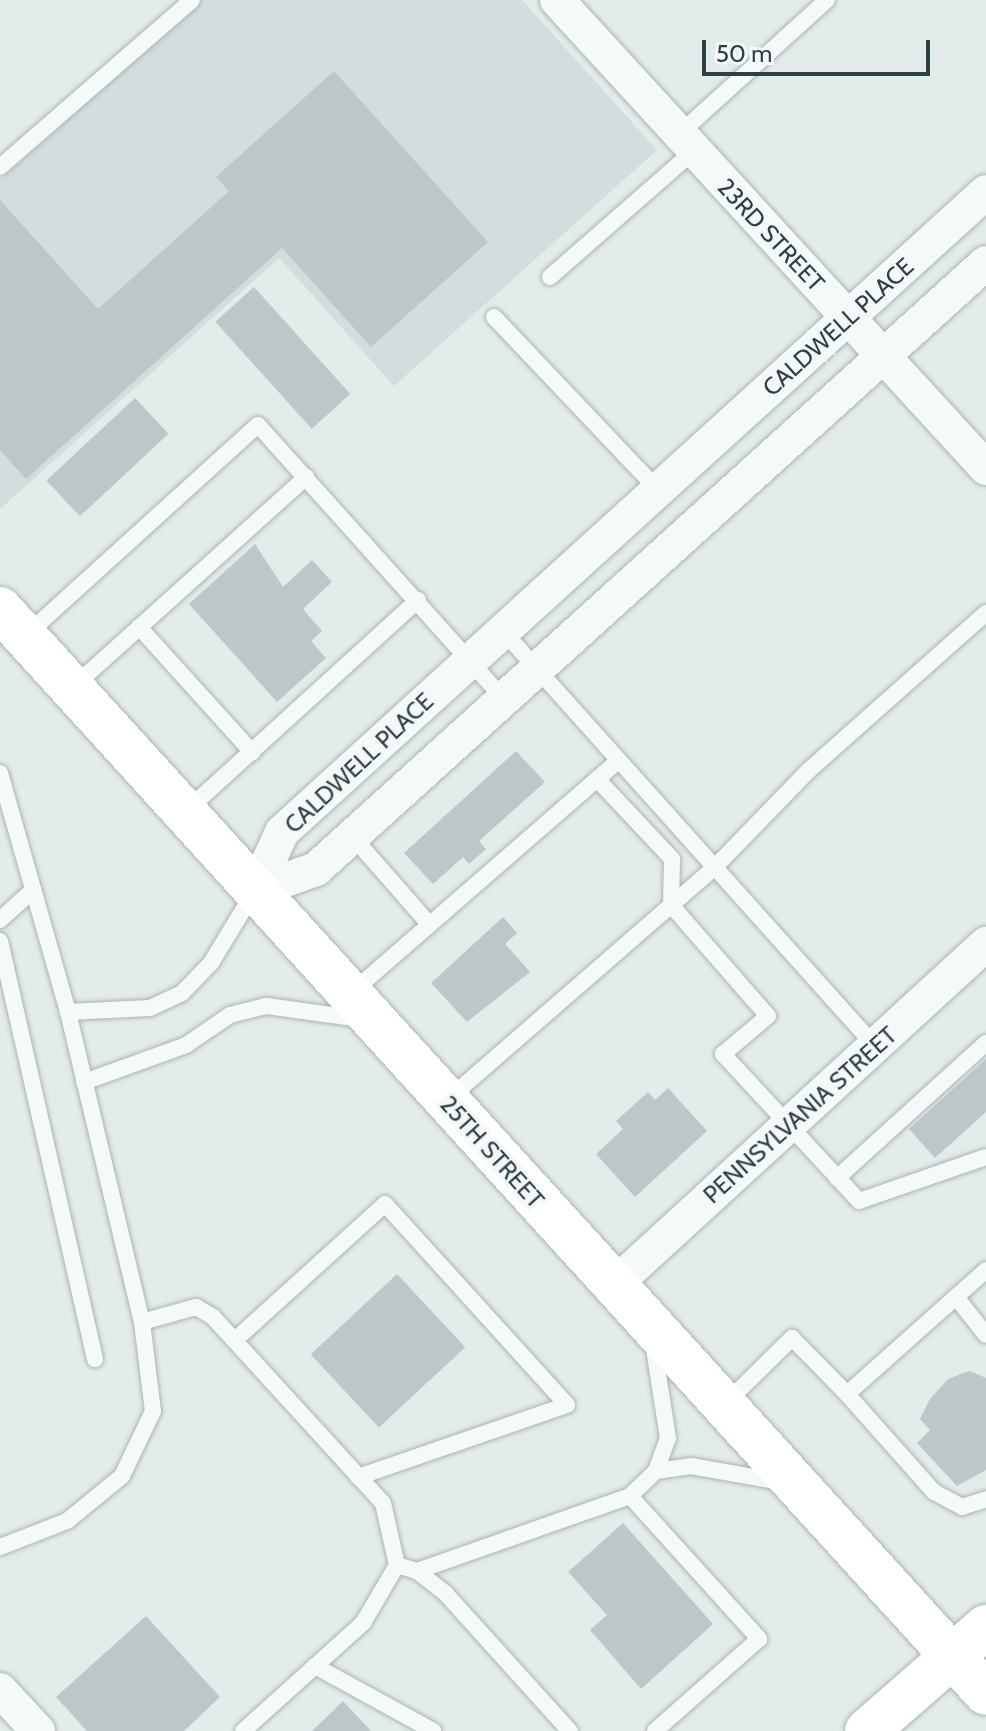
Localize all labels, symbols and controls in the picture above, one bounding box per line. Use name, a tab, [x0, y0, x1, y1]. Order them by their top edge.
scale bar	[706, 24, 934, 74]
text: 50 m	[716, 39, 772, 68]
street label: 23RD STREET	[712, 173, 830, 297]
street label: CALDWELL PLACE	[757, 252, 919, 402]
street label: CALDWELL PLACE	[279, 687, 439, 839]
street label: PENNSYLVANIA STREET	[697, 1021, 903, 1209]
street label: 25TH STREET	[434, 1090, 550, 1214]

